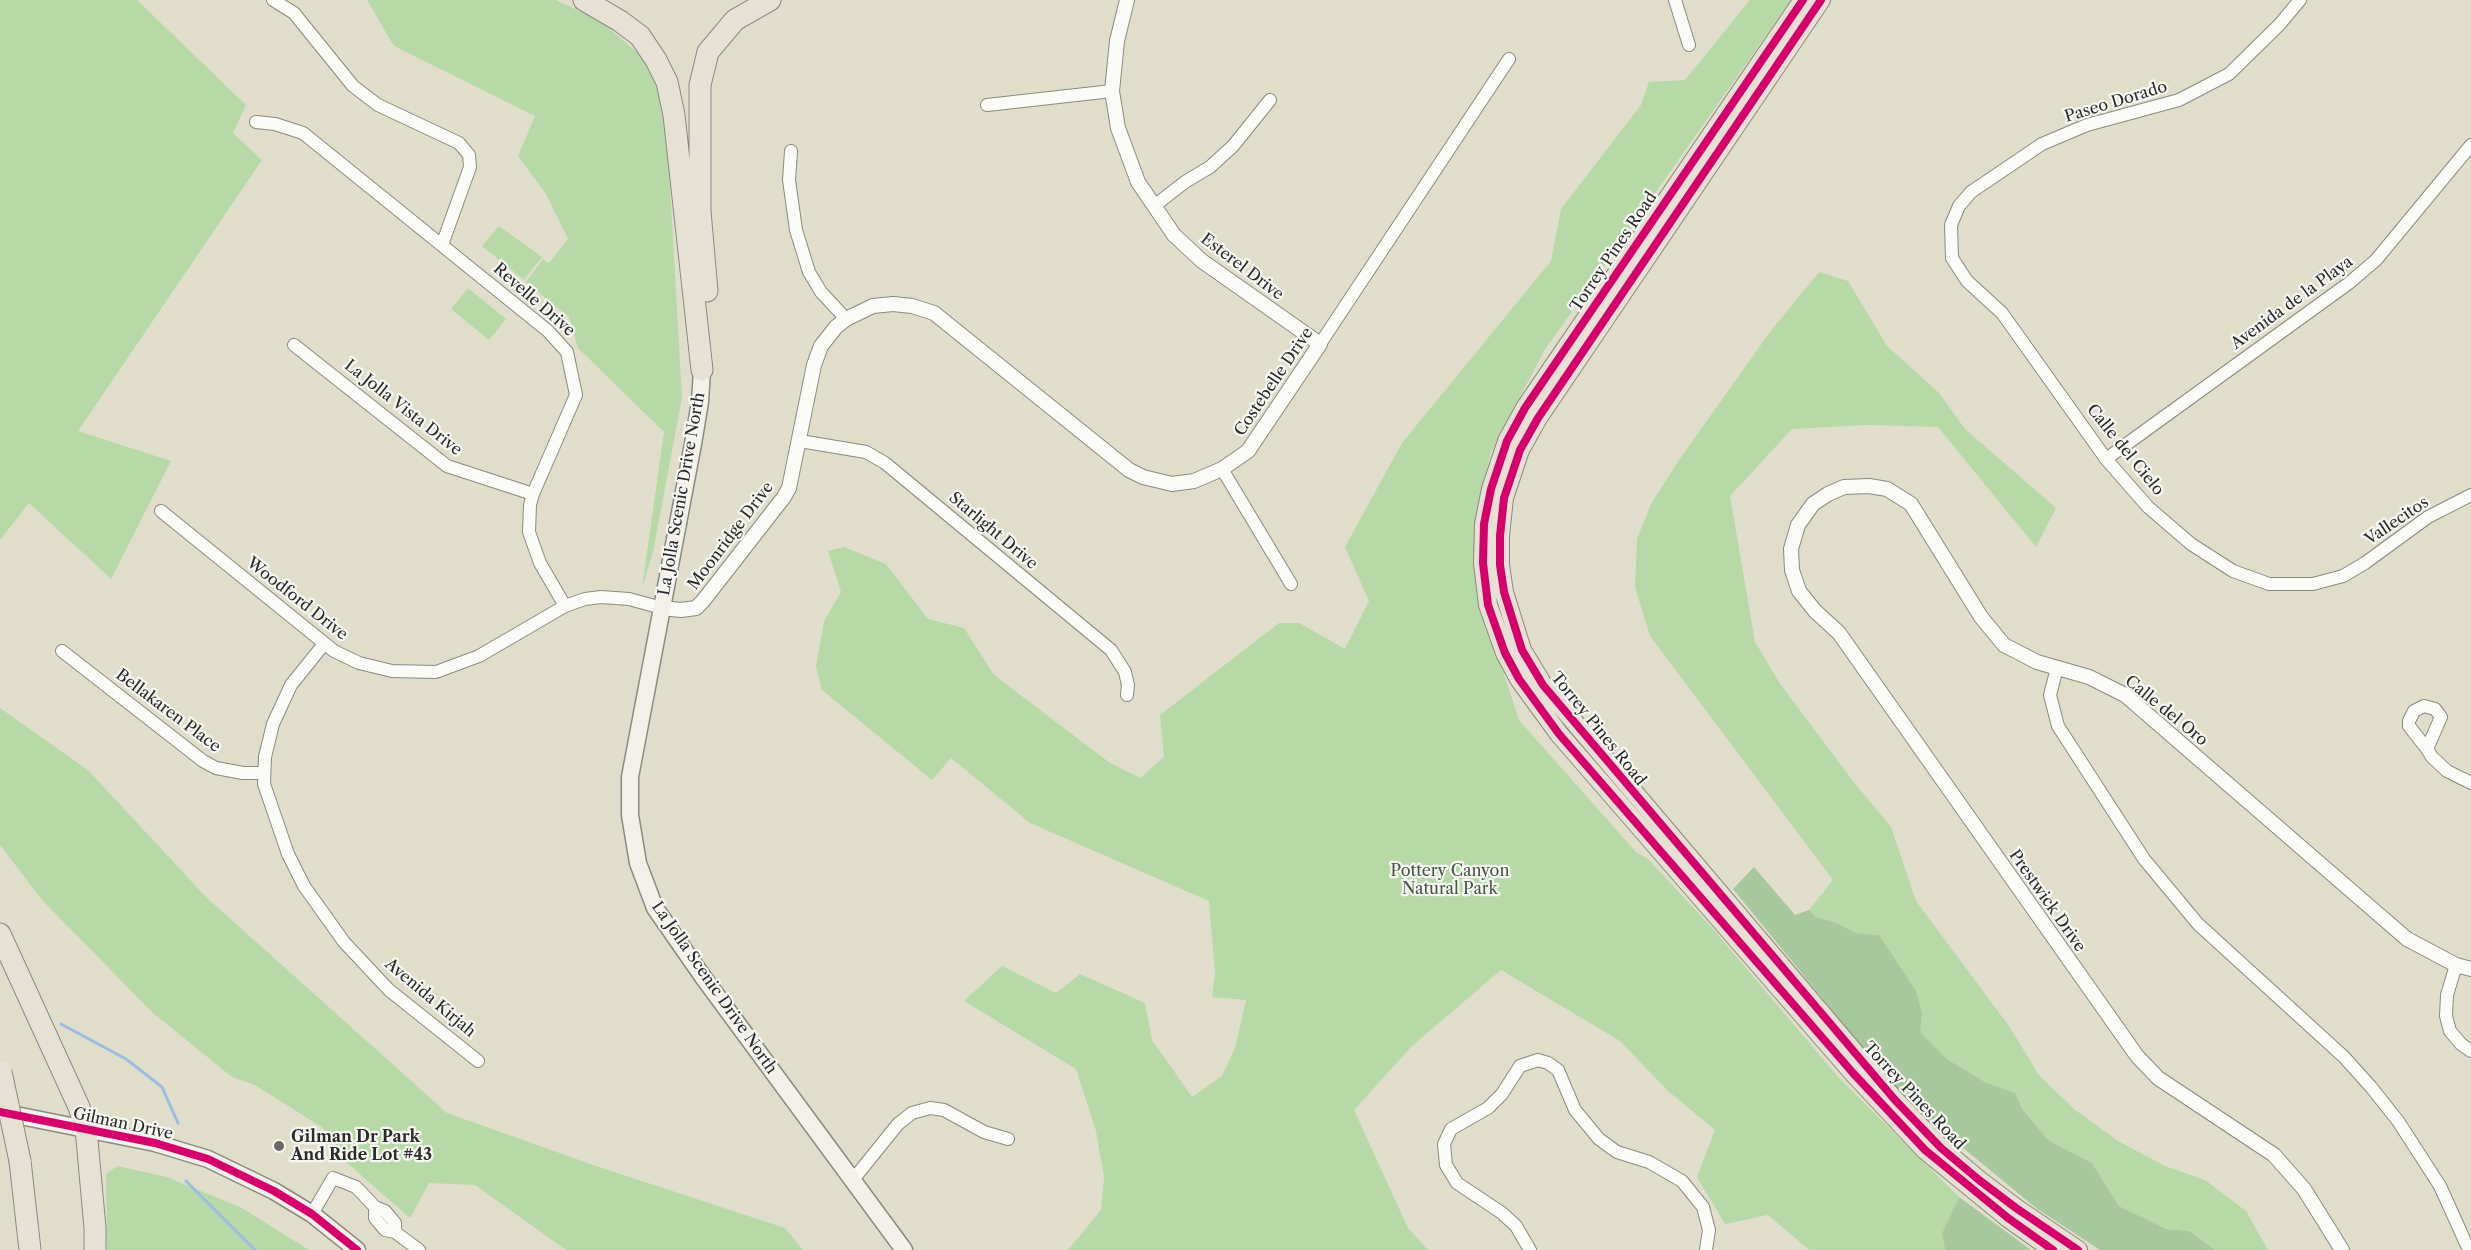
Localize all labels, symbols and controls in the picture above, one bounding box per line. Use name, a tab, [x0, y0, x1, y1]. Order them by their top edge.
street label: Paseo Dorado	[2062, 77, 2170, 127]
street label: Torrey Pines Road	[1567, 188, 1661, 316]
street label: Esterel Drive	[1197, 230, 1287, 304]
street label: Avenida de la Playa	[2227, 252, 2357, 354]
street label: Revelle Drive	[489, 259, 579, 341]
street label: Costebelle Drive	[1231, 324, 1317, 440]
street label: La Jolla Vista Drive	[340, 356, 466, 460]
street label: La Jolla Scenic Drive North	[655, 391, 709, 597]
street label: Calle del Cielo	[2082, 400, 2168, 500]
street label: Moonridge Drive	[684, 478, 778, 594]
street label: Starlight Drive	[945, 488, 1041, 574]
street label: Vallecitos	[2362, 493, 2432, 549]
street label: Woodford Drive	[243, 554, 351, 644]
street label: Bellakaren Place	[112, 665, 224, 757]
street label: Torrey Pines Road	[1546, 668, 1650, 790]
street label: Calle del Oro	[2121, 672, 2211, 750]
street label: Prestwick Drive	[2005, 846, 2089, 956]
park label: Pottery Canyon Natural Park	[1391, 861, 1509, 899]
street label: La Jolla Scenic Drive North	[647, 898, 781, 1078]
street label: Avenida Kirjah	[381, 955, 479, 1041]
street label: Torrey Pines Road	[1859, 1038, 1969, 1154]
street label: Gilman Drive	[71, 1104, 175, 1144]
place label: Gilman Dr Park And Ride Lot #43	[291, 1127, 432, 1165]
marker: Gilman Dr Park And Ride Lot #43	[272, 1139, 286, 1153]

